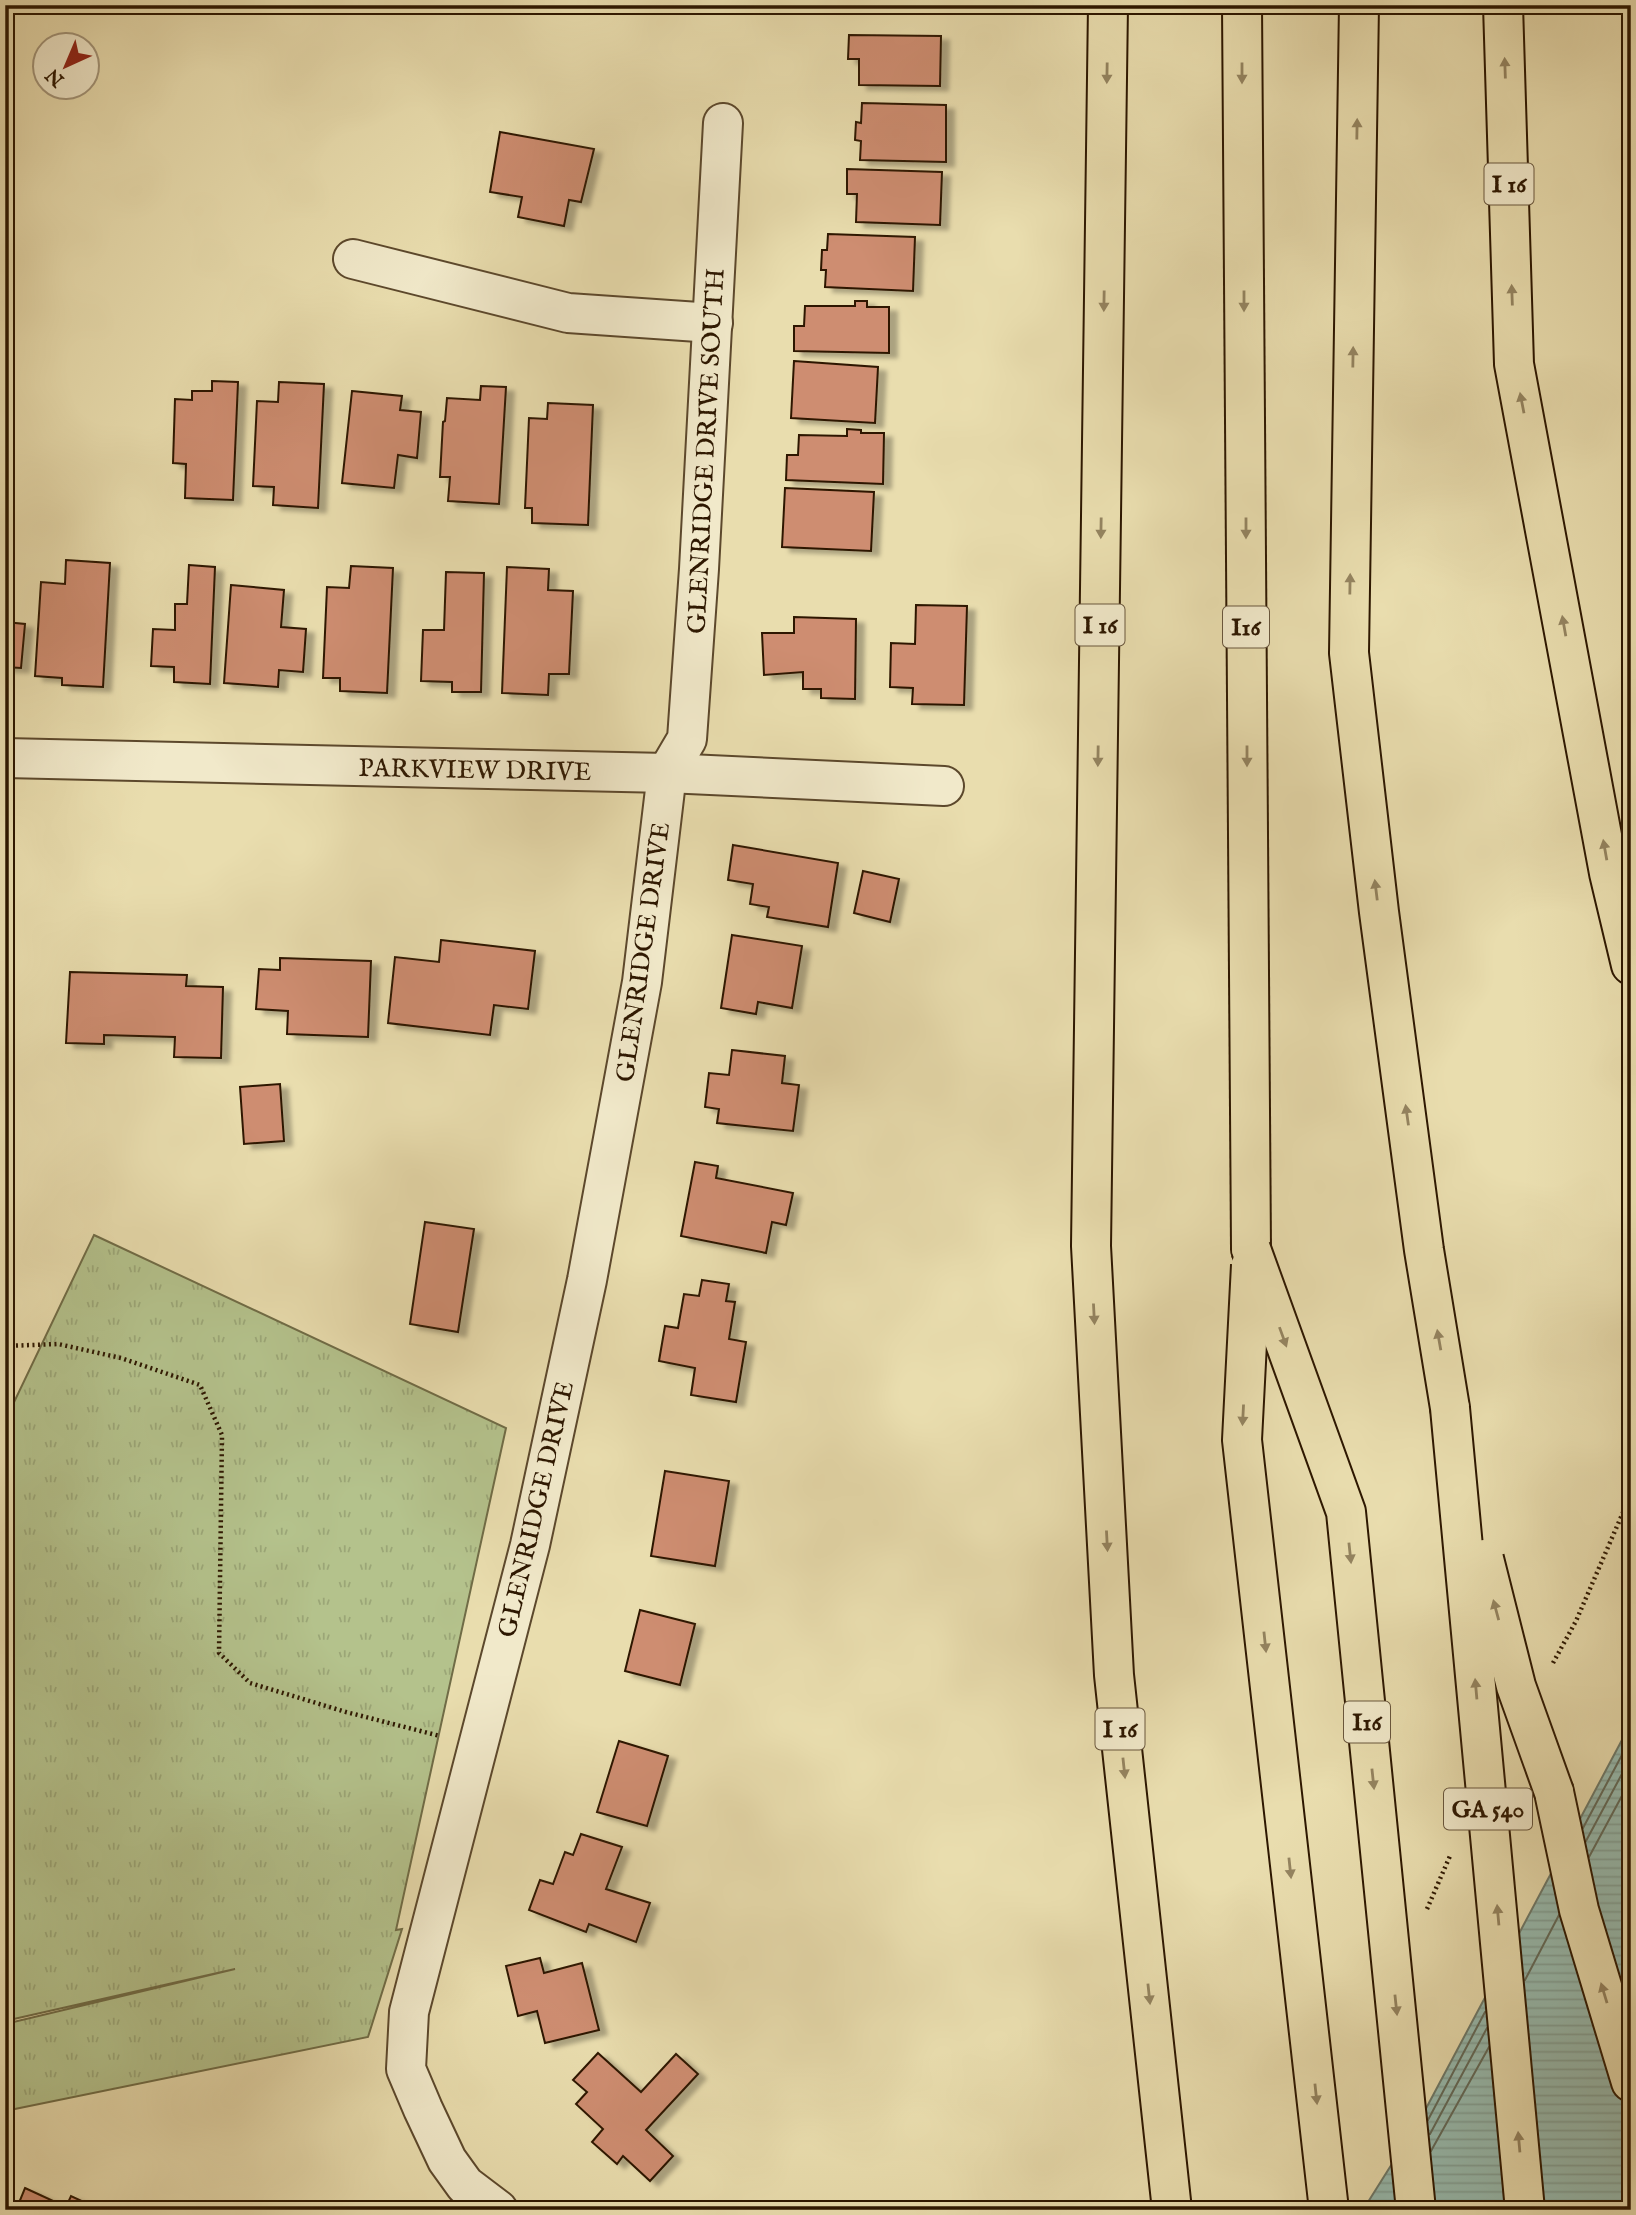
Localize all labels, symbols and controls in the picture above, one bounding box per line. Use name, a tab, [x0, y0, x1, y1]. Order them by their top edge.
north arrow	[32, 32, 102, 102]
one-way arrow	[1499, 57, 1510, 79]
text: N	[41, 62, 71, 92]
one-way arrow	[1102, 63, 1113, 85]
one-way arrow	[1236, 63, 1248, 85]
one-way arrow	[1351, 118, 1363, 140]
road number: I 16	[1484, 164, 1534, 204]
street label: GLENRIDGE DRIVE SOUTH	[680, 267, 733, 635]
one-way arrow	[1506, 284, 1518, 306]
one-way arrow	[1098, 290, 1110, 312]
one-way arrow	[1238, 290, 1250, 312]
one-way arrow	[1348, 346, 1359, 368]
one-way arrow	[1516, 392, 1527, 414]
one-way arrow	[1095, 518, 1107, 540]
one-way arrow	[1240, 518, 1252, 540]
one-way arrow	[1344, 573, 1356, 595]
road number: I 16	[1076, 604, 1124, 646]
road number: I16	[1223, 606, 1269, 648]
one-way arrow	[1558, 615, 1569, 637]
one-way arrow	[1092, 745, 1104, 767]
one-way arrow	[1242, 745, 1253, 767]
street label: PARKVIEW DRIVE	[358, 752, 592, 789]
street label: GLENRIDGE DRIVE	[609, 820, 678, 1084]
one-way arrow	[1599, 839, 1610, 861]
one-way arrow	[1371, 879, 1382, 901]
one-way arrow	[1401, 1104, 1412, 1126]
one-way arrow	[1089, 1303, 1100, 1325]
one-way arrow	[1278, 1326, 1289, 1347]
one-way arrow	[1433, 1329, 1444, 1351]
street label: GLENRIDGE DRIVE	[491, 1378, 582, 1641]
one-way arrow	[1238, 1405, 1249, 1427]
one-way arrow	[1101, 1530, 1112, 1552]
one-way arrow	[1345, 1542, 1356, 1564]
one-way arrow	[1490, 1599, 1501, 1621]
one-way arrow	[1259, 1631, 1270, 1653]
one-way arrow	[1471, 1678, 1482, 1700]
road number: I16	[1344, 1702, 1390, 1742]
road number: I 16	[1096, 1708, 1144, 1750]
one-way arrow	[1119, 1757, 1130, 1779]
one-way arrow	[1368, 1768, 1379, 1790]
road number: GA 540	[1444, 1789, 1532, 1830]
one-way arrow	[1285, 1857, 1296, 1879]
one-way arrow	[1492, 1904, 1503, 1926]
one-way arrow	[1598, 1982, 1608, 2003]
one-way arrow	[1143, 1983, 1154, 2005]
one-way arrow	[1391, 1995, 1402, 2017]
one-way arrow	[1311, 2083, 1322, 2105]
one-way arrow	[1513, 2131, 1524, 2153]

